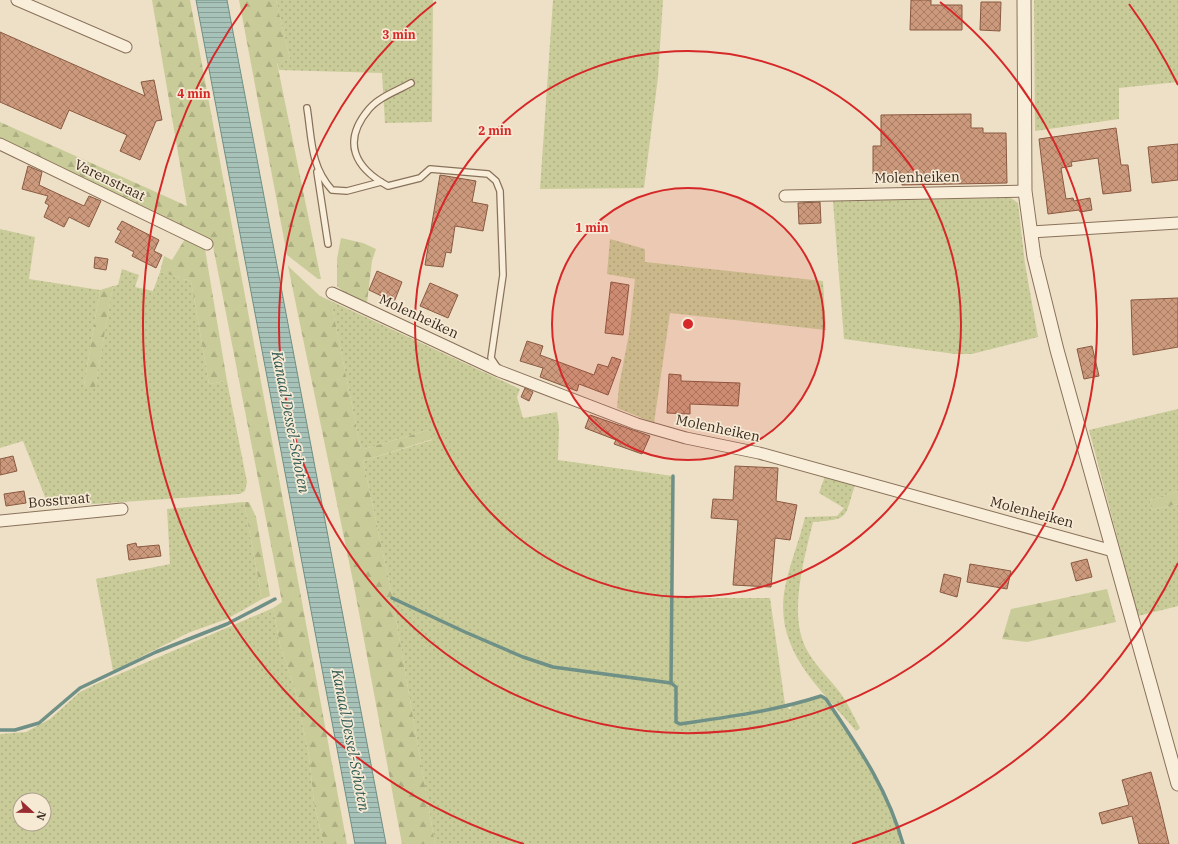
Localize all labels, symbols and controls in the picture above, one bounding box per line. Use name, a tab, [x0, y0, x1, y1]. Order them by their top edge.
text: 3 min	[382, 27, 416, 42]
text: 4 min	[177, 86, 211, 101]
text: 2 min	[478, 123, 512, 138]
street label: Varenstraat	[72, 155, 148, 205]
street label: Molenheiken	[874, 167, 960, 187]
text: 1 min	[575, 220, 609, 235]
street label: Molenheiken	[376, 290, 462, 342]
centre of rings	[681, 317, 695, 331]
water label: Kanaal Dessel-Schoten	[268, 348, 314, 495]
street label: Molenheiken	[674, 410, 762, 446]
street label: Bosstraat	[27, 488, 91, 512]
street label: Molenheiken	[988, 492, 1076, 532]
water label: Kanaal Dessel-Schoten	[328, 666, 374, 813]
north arrow	[12, 792, 52, 832]
text: N	[33, 809, 49, 823]

